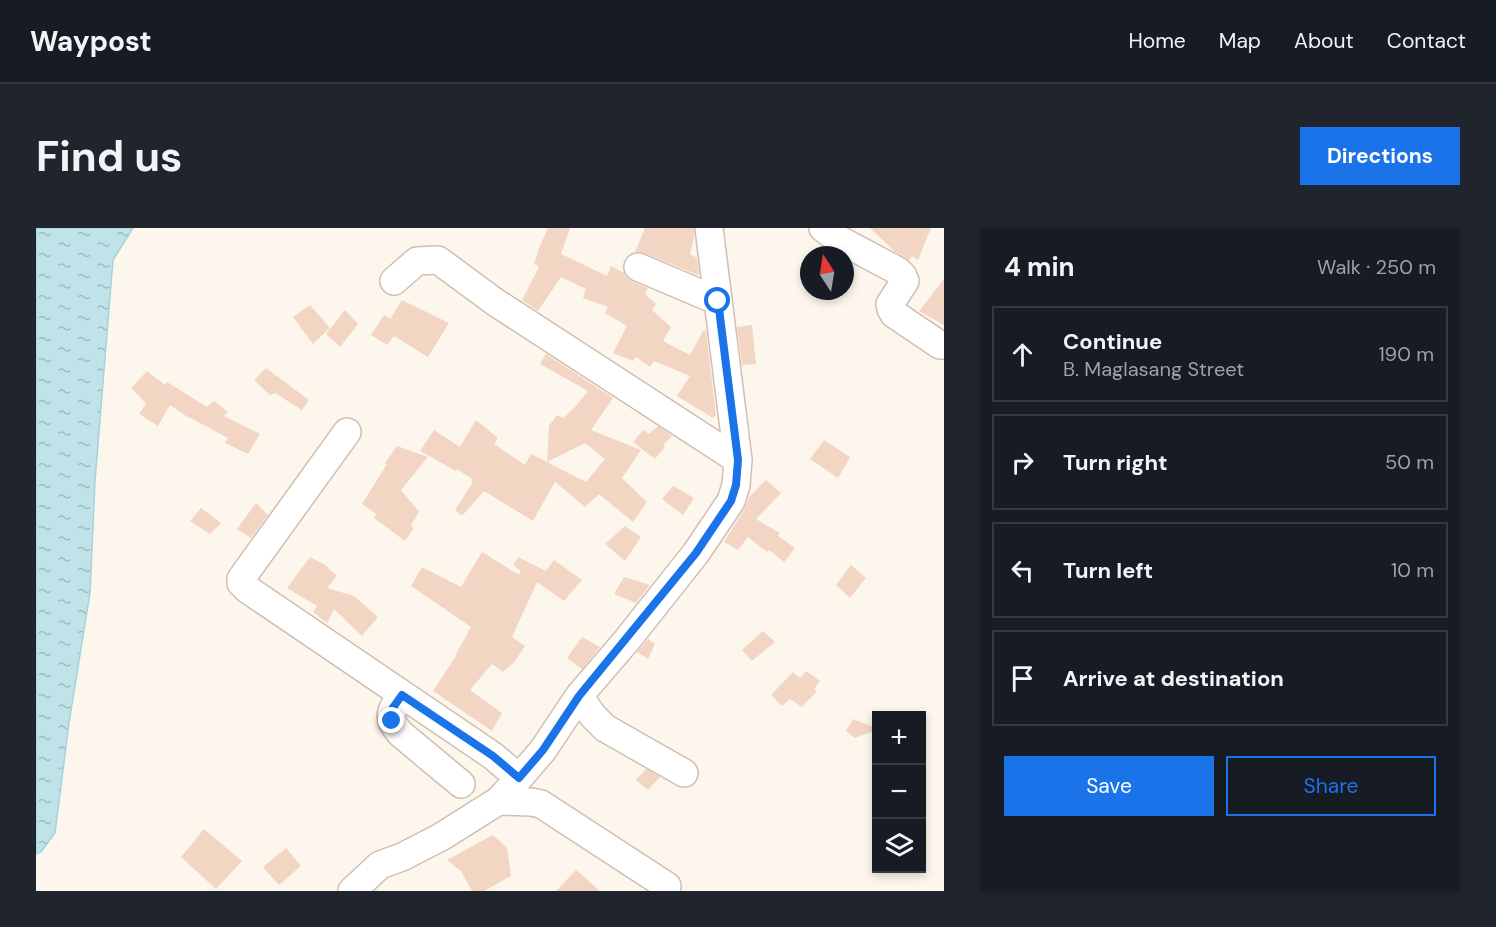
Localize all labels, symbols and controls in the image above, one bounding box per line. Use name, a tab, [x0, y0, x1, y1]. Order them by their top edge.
text: Waypost	[30, 23, 152, 60]
text: Home	[1128, 27, 1186, 55]
text: Map	[1219, 27, 1261, 55]
text: About	[1294, 27, 1354, 55]
text: Contact	[1387, 27, 1466, 55]
button: Directions	[1300, 127, 1460, 185]
text: Find us	[36, 129, 182, 184]
north arrow	[800, 246, 854, 300]
text: 4 min	[1004, 250, 1075, 284]
text: Walk · 250 m	[1317, 254, 1436, 280]
route start	[704, 287, 730, 313]
text: Continue	[1063, 327, 1162, 356]
icon: ahead	[1006, 338, 1039, 371]
text: 190 m	[1378, 341, 1434, 367]
text: B. Maglasang Street	[1063, 356, 1244, 382]
icon: right	[1006, 446, 1039, 479]
text: Turn right	[1063, 448, 1168, 477]
text: 50 m	[1385, 449, 1434, 475]
icon: left	[1006, 554, 1039, 587]
text: Turn left	[1063, 556, 1153, 585]
text: 10 m	[1391, 557, 1434, 583]
icon: arrive	[1006, 662, 1039, 695]
text: Arrive at destination	[1063, 664, 1284, 693]
route end	[378, 707, 404, 733]
map controls	[872, 711, 926, 873]
button: +	[872, 711, 926, 765]
button: Save	[1004, 756, 1214, 816]
button: Share	[1226, 756, 1436, 816]
button: −	[872, 765, 926, 819]
button: layers	[872, 819, 926, 873]

